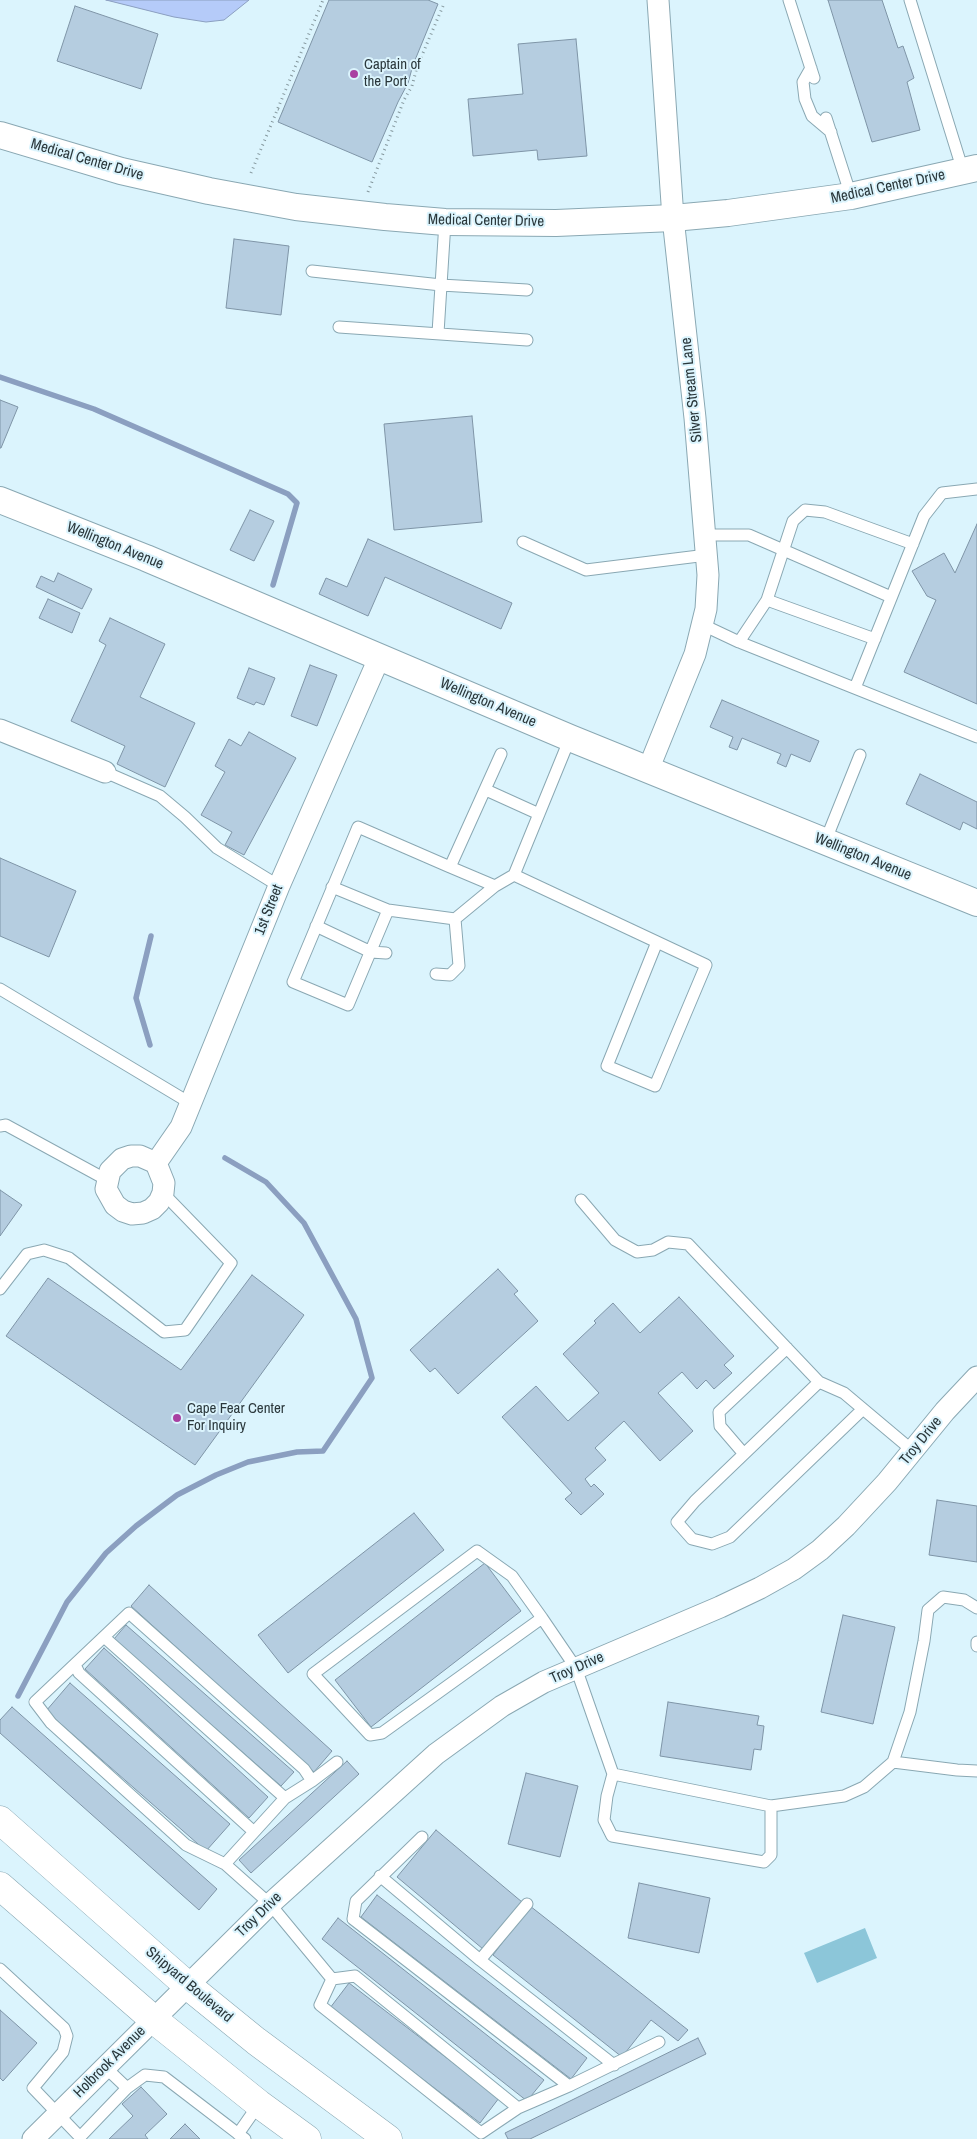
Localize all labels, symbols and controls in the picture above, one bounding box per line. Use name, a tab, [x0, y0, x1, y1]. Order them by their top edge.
place label: Captain of the Port	[364, 56, 421, 91]
marker: Captain of the Port	[348, 68, 360, 80]
street label: Medical Center Drive	[29, 135, 145, 185]
street label: Medical Center Drive	[829, 166, 947, 208]
street label: Medical Center Drive	[428, 211, 544, 231]
street label: Silver Stream Lane	[678, 337, 706, 443]
street label: Wellington Avenue	[64, 518, 166, 574]
street label: Wellington Avenue	[437, 675, 539, 731]
street label: Wellington Avenue	[812, 829, 914, 885]
street label: 1st Street	[251, 882, 287, 938]
place label: Cape Fear Center For Inquiry	[187, 1400, 285, 1435]
marker: Cape Fear Center For Inquiry	[171, 1412, 183, 1424]
street label: Troy Drive	[896, 1413, 946, 1469]
street label: Troy Drive	[547, 1648, 607, 1688]
street label: Troy Drive	[232, 1889, 286, 1941]
street label: Shipyard Boulevard	[142, 1943, 236, 2027]
street label: Holbrook Avenue	[70, 2022, 150, 2102]

